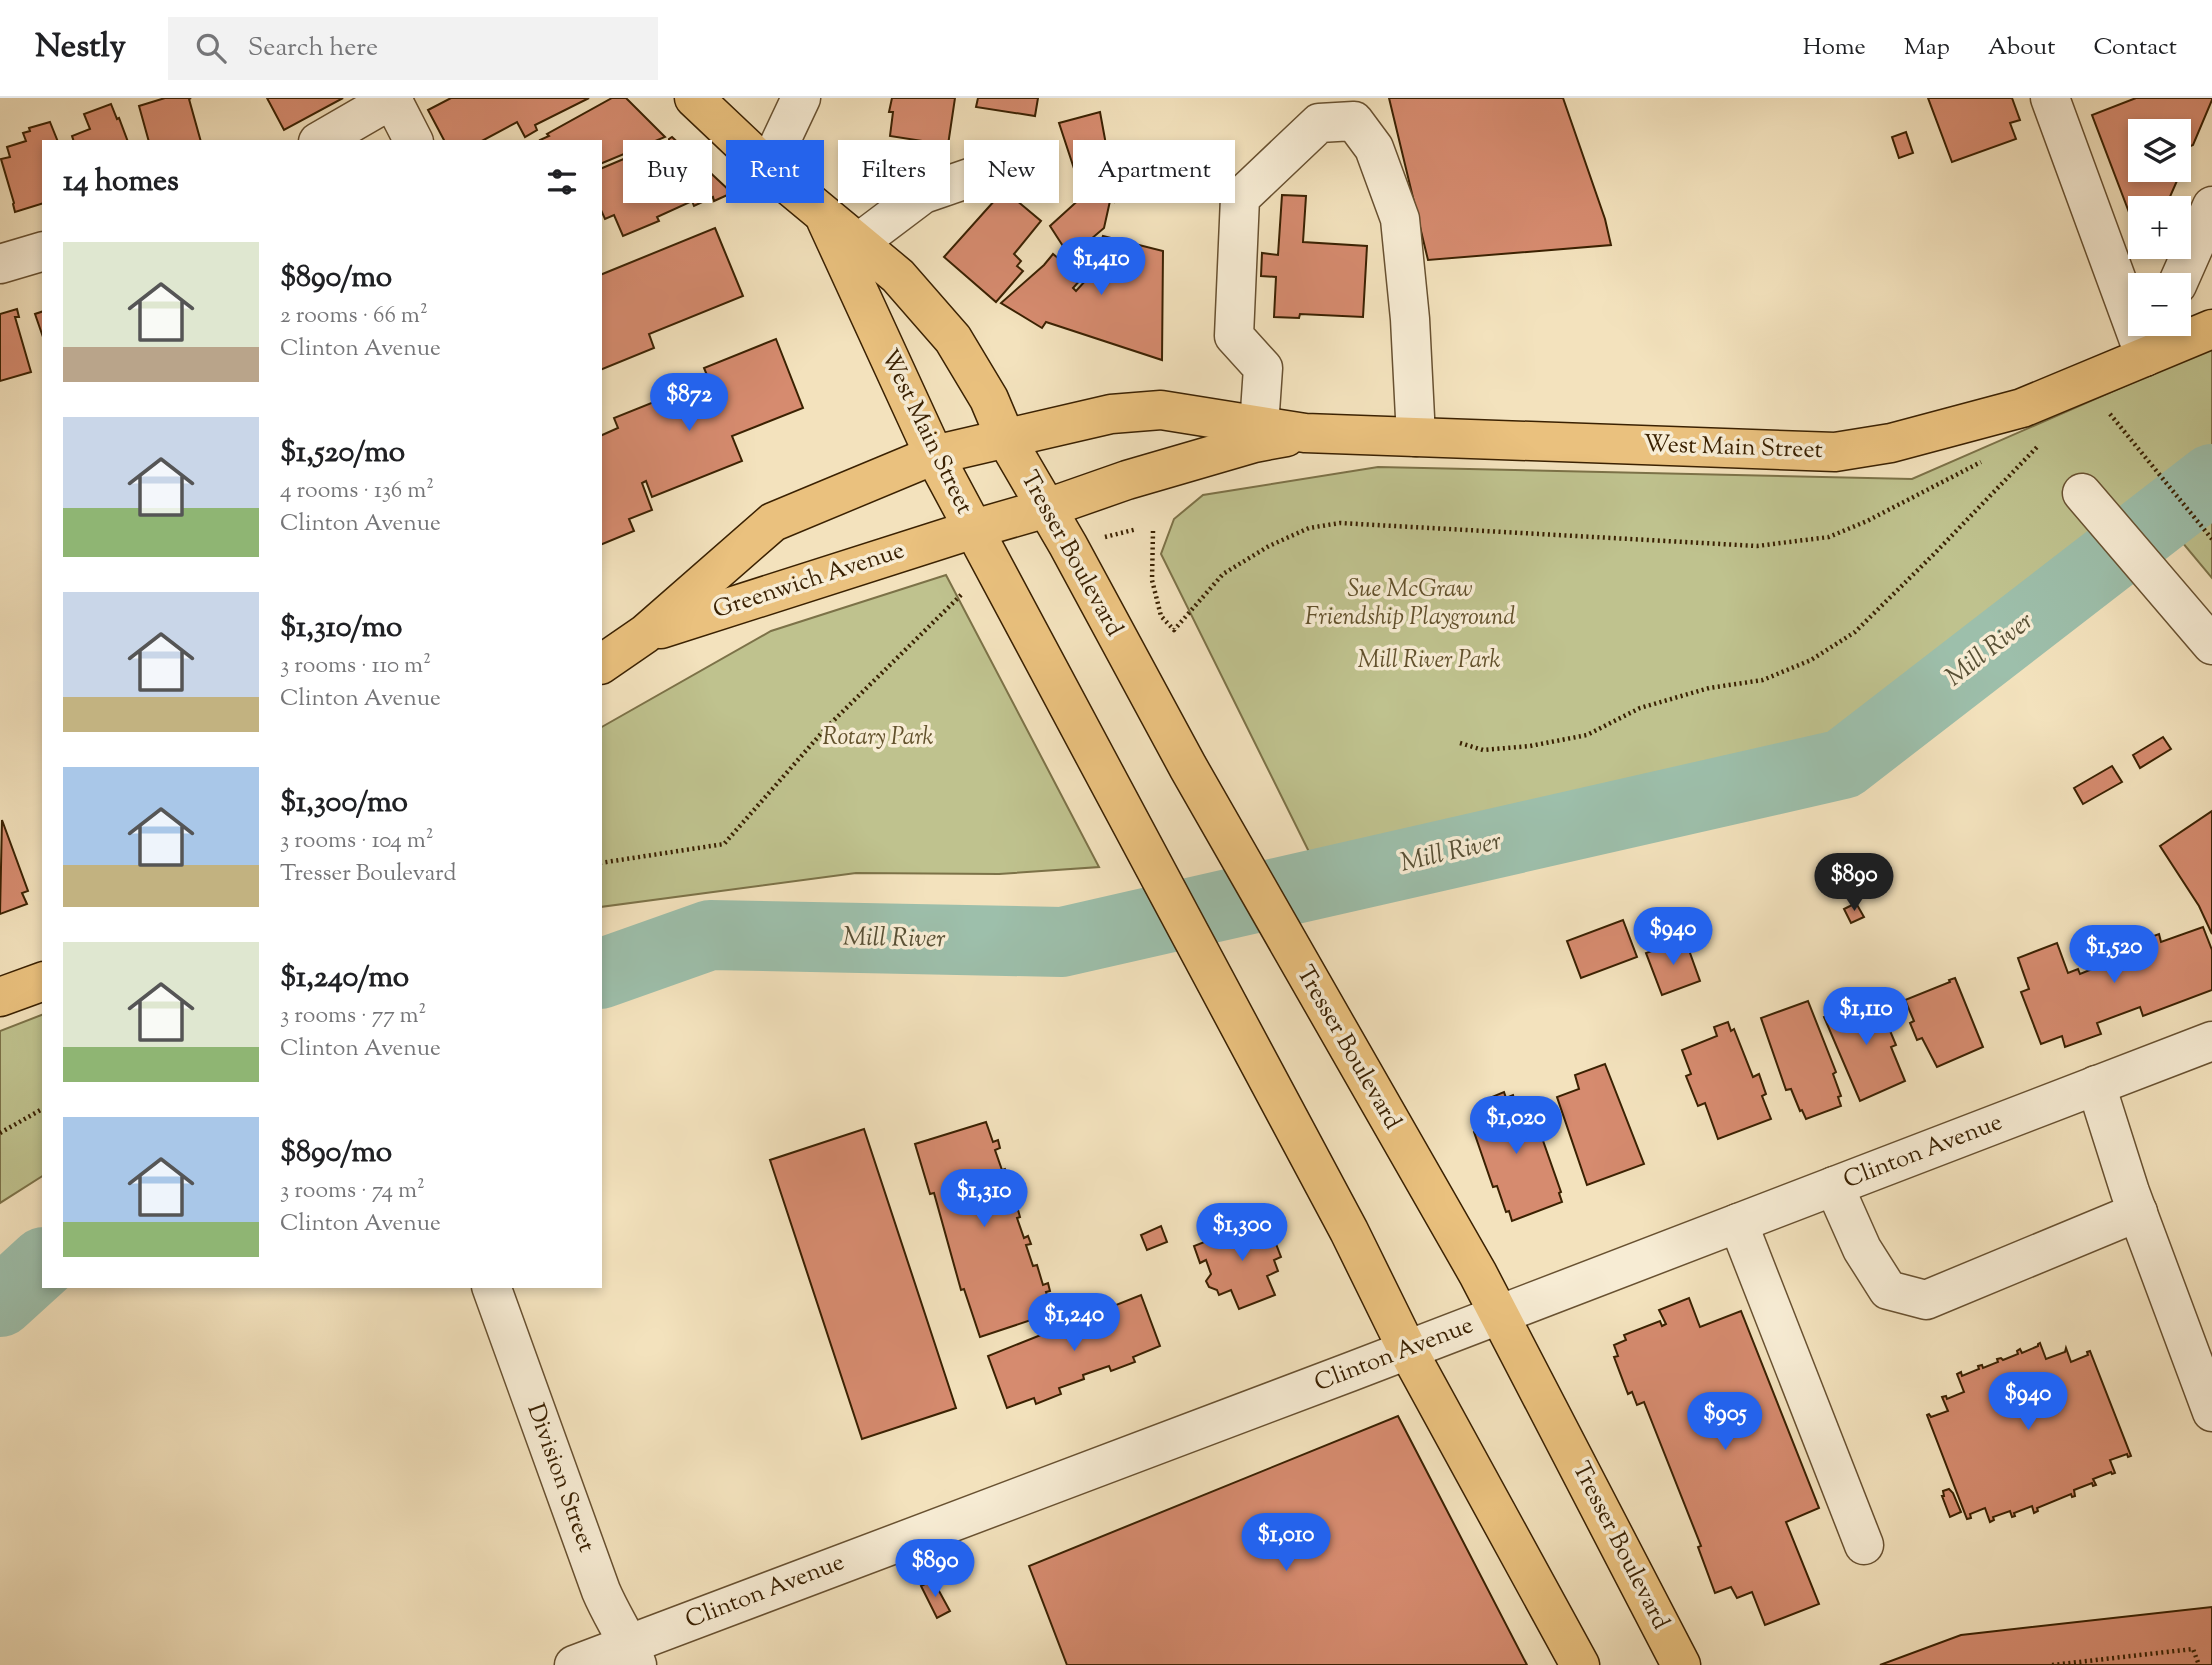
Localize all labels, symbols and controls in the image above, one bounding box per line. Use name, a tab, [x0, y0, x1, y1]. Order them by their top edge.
search box	[168, 17, 658, 80]
text: Nestly	[35, 24, 126, 72]
icon: search	[192, 29, 230, 67]
text: Search here	[248, 30, 378, 67]
text: Home	[1803, 31, 1866, 65]
text: Map	[1904, 31, 1950, 65]
text: About	[1988, 31, 2055, 65]
text: Contact	[2093, 31, 2177, 65]
map controls	[2128, 119, 2191, 336]
button: layers	[2128, 119, 2191, 182]
chip: Buy	[623, 140, 712, 203]
chip: Rent	[726, 140, 824, 203]
chip: Filters	[838, 140, 950, 203]
chip: New	[964, 140, 1059, 203]
chip: Apartment	[1073, 140, 1235, 203]
text: 14 homes	[63, 161, 179, 204]
icon: filters	[543, 163, 581, 201]
button: +	[2128, 196, 2191, 259]
pin: $1,410	[1044, 238, 1158, 297]
text: $1,410	[1072, 243, 1130, 276]
text: $890/mo	[280, 257, 392, 300]
icon: home	[119, 270, 203, 354]
button: −	[2128, 273, 2191, 336]
text: 2 rooms · 66 m²	[280, 300, 428, 333]
text: Clinton Avenue	[280, 333, 441, 366]
street label: West Main Street	[871, 344, 981, 520]
pin: $872	[648, 374, 730, 433]
text: $872	[666, 379, 712, 412]
street label: West Main Street	[1643, 428, 1823, 468]
text: $1,520/mo	[280, 432, 405, 475]
icon: home	[119, 445, 203, 529]
street label: Tresser Boulevard	[1011, 465, 1131, 643]
text: 4 rooms · 136 m²	[280, 475, 434, 508]
text: Clinton Avenue	[280, 508, 441, 541]
street label: Greenwich Avenue	[709, 534, 909, 628]
park label: Sue McGraw Friendship Playground	[1305, 573, 1515, 635]
water label: Mill River	[1938, 604, 2042, 696]
text: $1,310/mo	[280, 607, 402, 650]
icon: home	[119, 620, 203, 704]
park label: Mill River Park	[1358, 644, 1501, 678]
text: 3 rooms · 110 m²	[280, 650, 431, 683]
text: Clinton Avenue	[280, 683, 441, 716]
park label: Rotary Park	[823, 721, 934, 755]
text: $1,300/mo	[280, 782, 408, 825]
icon: home	[119, 795, 203, 879]
water label: Mill River	[1397, 823, 1505, 883]
text: 3 rooms · 104 m²	[280, 825, 434, 858]
pin: $890	[1813, 854, 1895, 913]
text: Tresser Boulevard	[280, 858, 457, 891]
text: $890	[1830, 859, 1878, 892]
pin: $940	[1632, 908, 1714, 967]
text: $940	[1650, 913, 1697, 946]
water label: Mill River	[842, 920, 946, 958]
pin: $1,520	[2057, 926, 2171, 985]
text: $1,520	[2085, 931, 2143, 964]
text: $1,240/mo	[280, 957, 409, 1000]
street label: Tresser Boulevard	[1287, 960, 1409, 1137]
icon: home	[119, 970, 203, 1054]
pin: $1,110	[1809, 988, 1923, 1047]
text: $1,110	[1839, 993, 1893, 1026]
text: 3 rooms · 77 m²	[280, 1000, 426, 1033]
text: Clinton Avenue	[280, 1033, 441, 1066]
pin: $1,020	[1459, 1096, 1573, 1156]
text: $1,020	[1486, 1102, 1546, 1135]
street label: Clinton Avenue	[1839, 1106, 2007, 1198]
text: $890/mo	[280, 1132, 392, 1175]
icon: home	[119, 1145, 203, 1229]
pin: $1,310	[927, 1170, 1041, 1229]
text: 3 rooms · 74 m²	[280, 1175, 425, 1208]
text: $1,310	[957, 1175, 1011, 1208]
pin: $1,300	[1185, 1204, 1299, 1263]
text: Clinton Avenue	[280, 1208, 441, 1241]
text: $1,300	[1212, 1209, 1272, 1242]
pin: $1,240	[1017, 1294, 1131, 1353]
text: $1,240	[1044, 1299, 1104, 1332]
street label: Clinton Avenue	[1310, 1309, 1478, 1401]
pin: $940	[1987, 1372, 2069, 1432]
text: $940	[2005, 1378, 2052, 1411]
pin: $905	[1684, 1392, 1766, 1452]
text: $905	[1703, 1398, 1747, 1431]
street label: Division Street	[517, 1399, 603, 1557]
street label: Tresser Boulevard	[1563, 1456, 1677, 1636]
pin: $1,010	[1229, 1514, 1343, 1573]
text: $1,010	[1258, 1519, 1314, 1552]
pin: $890	[894, 1540, 976, 1599]
text: $890	[911, 1545, 959, 1578]
street label: Clinton Avenue	[681, 1546, 849, 1638]

